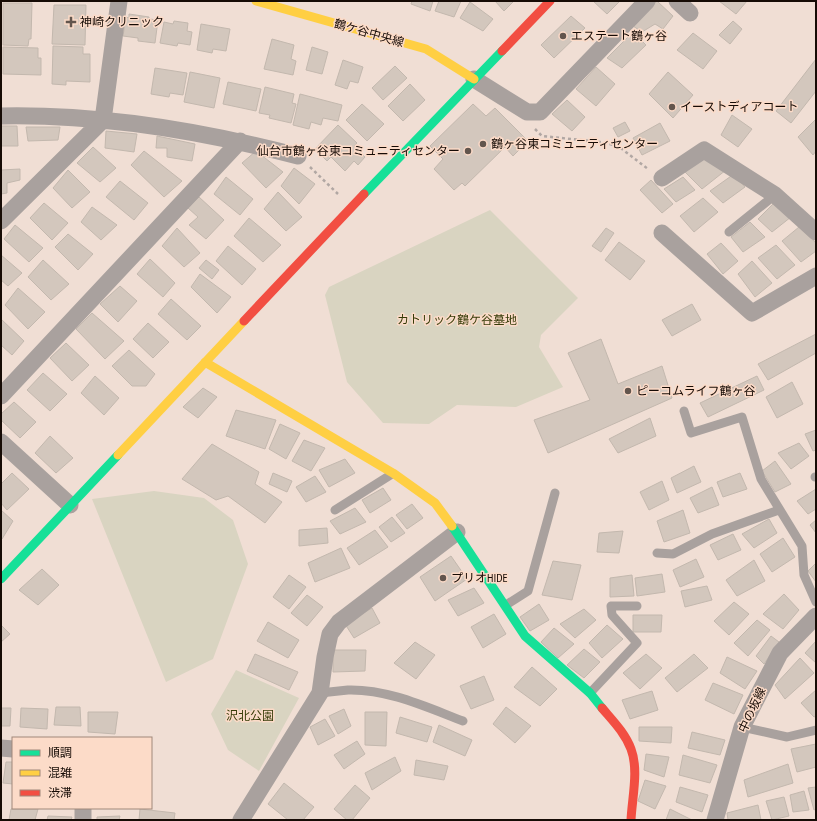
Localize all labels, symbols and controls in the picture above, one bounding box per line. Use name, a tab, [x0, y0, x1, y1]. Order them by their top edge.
place label: 神崎クリニック	[80, 14, 164, 29]
street label: 鶴ケ谷中央線	[332, 15, 406, 50]
marker: 神崎クリニック	[65, 16, 77, 28]
place label: エステート鶴ヶ谷	[571, 28, 667, 43]
marker: エステート鶴ヶ谷	[558, 31, 568, 41]
place label: イーストディアコート	[680, 99, 799, 114]
marker: イーストディアコート	[667, 102, 677, 112]
place label: 鶴ヶ谷東コミュニティセンター	[491, 136, 658, 151]
marker: 鶴ヶ谷東コミュニティセンター	[478, 139, 488, 149]
place label: 仙台市鶴ヶ谷東コミュニティセンター	[257, 143, 460, 158]
marker: 仙台市鶴ヶ谷東コミュニティセンター	[463, 146, 473, 156]
park label: カトリック鶴ケ谷墓地	[397, 312, 517, 327]
place label: ピーコムライフ鶴ヶ谷	[636, 383, 755, 398]
marker: ピーコムライフ鶴ヶ谷	[623, 386, 633, 396]
place label: プリオHIDE	[451, 570, 508, 585]
marker: プリオHIDE	[438, 573, 448, 583]
street label: 中の坂線	[735, 685, 768, 735]
park label: 沢北公園	[226, 708, 274, 723]
legend	[12, 737, 152, 809]
text: 順調	[48, 745, 72, 760]
text: 混雑	[48, 765, 72, 780]
text: 渋滞	[48, 785, 72, 800]

